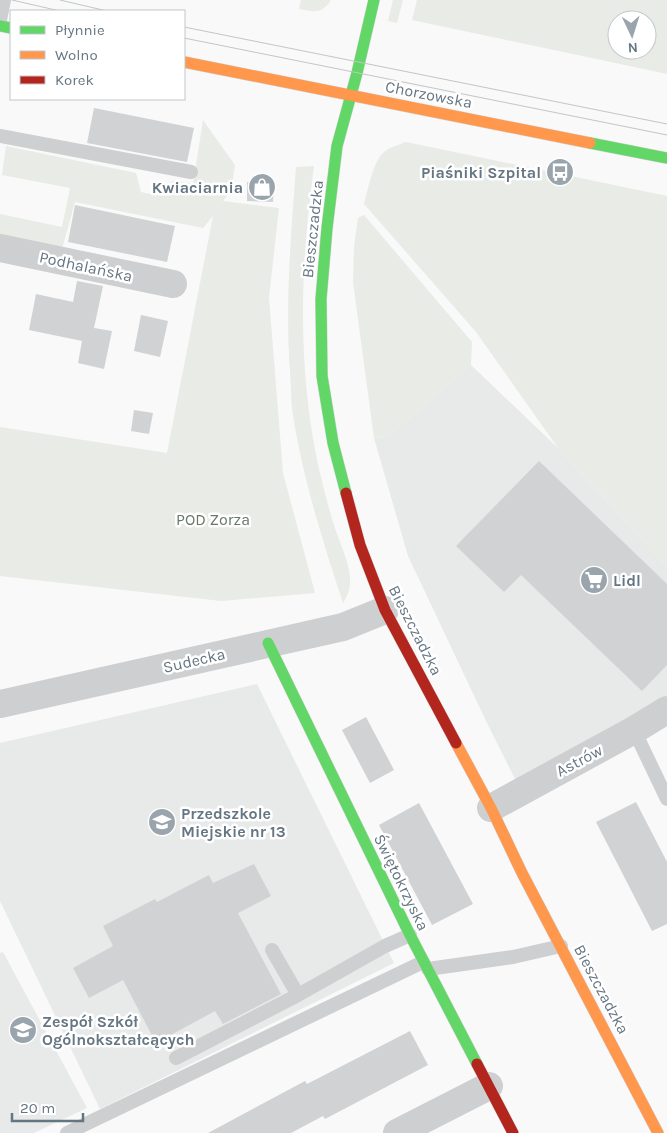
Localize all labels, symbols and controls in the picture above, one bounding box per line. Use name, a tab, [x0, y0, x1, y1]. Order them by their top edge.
legend	[10, 10, 185, 100]
north arrow	[607, 10, 657, 60]
text: Płynnie	[55, 21, 105, 39]
text: N	[627, 39, 638, 56]
text: Wolno	[55, 46, 98, 64]
text: Korek	[55, 71, 94, 89]
street label: Chorzowska	[384, 77, 474, 112]
bus stop icon: Piaśniki Szpital	[545, 157, 575, 187]
place label: Piaśniki Szpital	[421, 163, 541, 182]
shop icon: Kwiaciarnia	[247, 172, 277, 202]
place label: Kwiaciarnia	[152, 178, 243, 197]
street label: Bieszczadzka	[298, 179, 327, 279]
street label: Podhalańska	[38, 247, 134, 286]
park label: POD Zorza	[176, 510, 250, 529]
supermarket icon: Lidl	[579, 565, 609, 595]
place label: Lidl	[613, 571, 641, 590]
street label: Bieszczadzka	[385, 582, 446, 678]
street label: Sudecka	[161, 644, 227, 677]
street label: Astrów	[553, 740, 606, 781]
place label: Przedszkole Miejskie nr 13	[181, 804, 286, 841]
school or university icon: Przedszkole Miejskie nr 13	[147, 807, 177, 837]
street label: Świętokrzyska	[370, 831, 433, 934]
street label: Bieszczadzka	[570, 941, 633, 1037]
place label: Zespół Szkół Ogólnokształcących	[42, 1012, 194, 1049]
school or university icon: Zespół Szkół Ogólnokształcących	[8, 1015, 38, 1045]
scale bar	[12, 1090, 84, 1122]
text: 20 m	[20, 1099, 55, 1117]

